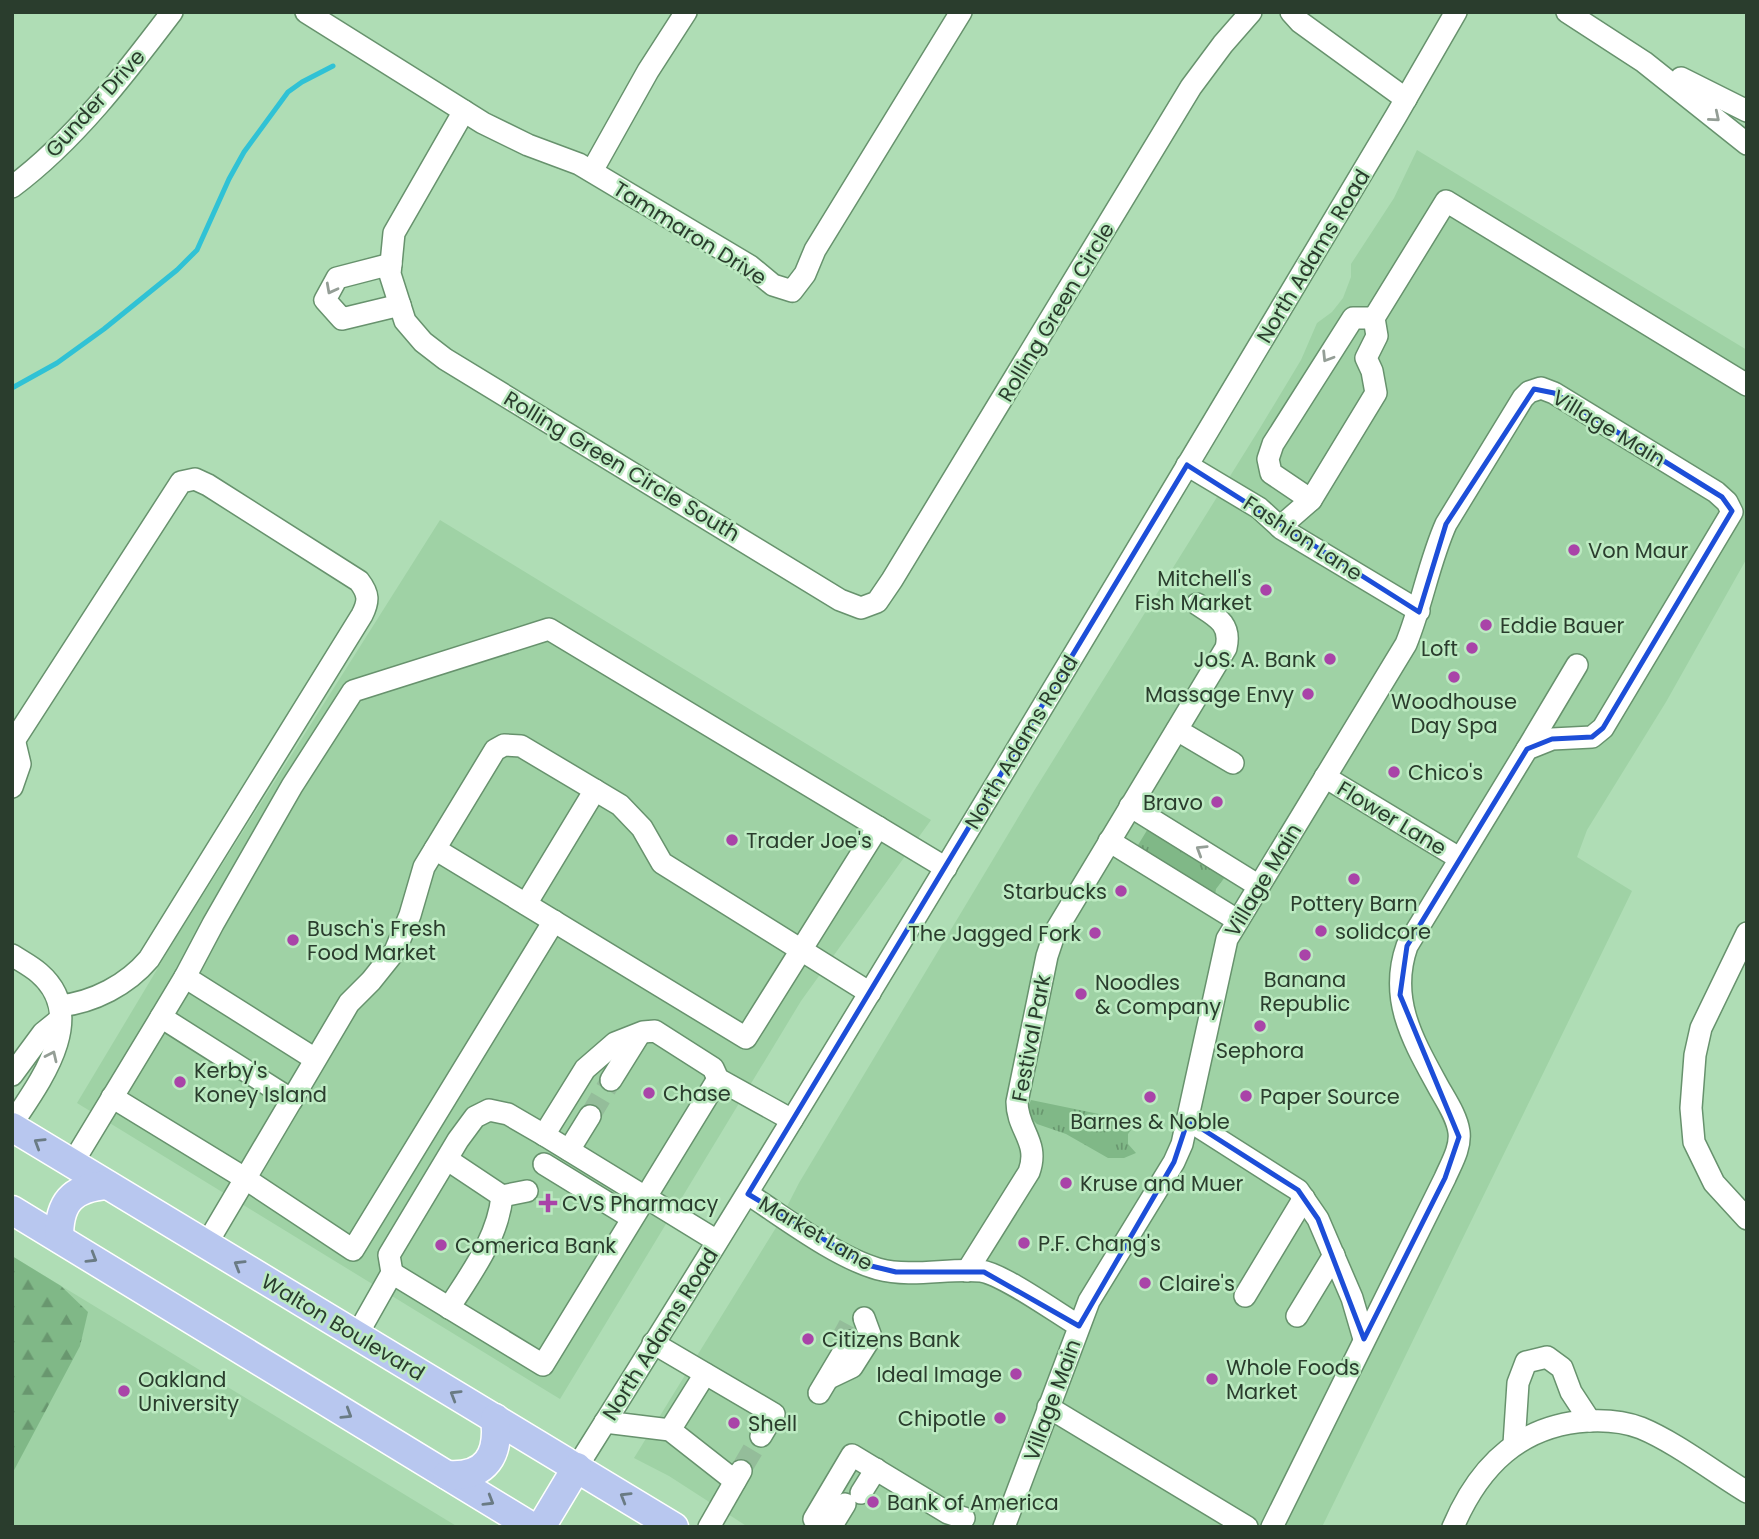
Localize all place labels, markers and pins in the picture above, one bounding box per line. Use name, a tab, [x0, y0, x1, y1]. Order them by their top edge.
place label: Von Maur	[1588, 536, 1688, 565]
marker: Von Maur	[1566, 542, 1582, 558]
place label: Mitchell's Fish Market	[1135, 564, 1252, 617]
marker: Mitchell's Fish Market	[1258, 582, 1274, 598]
place label: Eddie Bauer	[1500, 611, 1624, 640]
marker: Eddie Bauer	[1478, 617, 1494, 633]
place label: Loft	[1421, 634, 1458, 663]
marker: Loft	[1464, 640, 1480, 656]
place label: JoS. A. Bank	[1194, 645, 1316, 674]
marker: JoS. A. Bank	[1322, 651, 1338, 667]
marker: Woodhouse Day Spa	[1446, 669, 1462, 685]
place label: Massage Envy	[1145, 680, 1294, 709]
marker: Massage Envy	[1300, 686, 1316, 702]
place label: Woodhouse Day Spa	[1391, 687, 1517, 740]
place label: Chico's	[1408, 758, 1483, 787]
marker: Chico's	[1386, 764, 1402, 780]
place label: Bravo	[1143, 788, 1203, 817]
marker: Bravo	[1209, 794, 1225, 810]
place label: Trader Joe's	[746, 826, 872, 855]
marker: Trader Joe's	[724, 832, 740, 848]
marker: Pottery Barn	[1346, 871, 1362, 887]
place label: Starbucks	[1003, 877, 1107, 906]
marker: Starbucks	[1113, 883, 1129, 899]
place label: Pottery Barn	[1290, 889, 1418, 918]
place label: Busch's Fresh Food Market	[307, 914, 446, 967]
place label: solidcore	[1335, 917, 1431, 946]
place label: The Jagged Fork	[908, 919, 1081, 948]
marker: solidcore	[1313, 923, 1329, 939]
marker: The Jagged Fork	[1087, 925, 1103, 941]
marker: Busch's Fresh Food Market	[285, 932, 301, 948]
marker: Banana Republic	[1297, 947, 1313, 963]
place label: Banana Republic	[1260, 965, 1350, 1018]
place label: Noodles & Company	[1095, 968, 1221, 1021]
marker: Noodles & Company	[1073, 986, 1089, 1002]
marker: Sephora	[1252, 1018, 1268, 1034]
place label: Sephora	[1216, 1036, 1304, 1065]
place label: Kerby's Koney Island	[194, 1056, 327, 1109]
marker: Kerby's Koney Island	[172, 1074, 188, 1090]
place label: Chase	[663, 1079, 731, 1108]
place label: Paper Source	[1260, 1082, 1400, 1111]
marker: Chase	[641, 1085, 657, 1101]
marker: Paper Source	[1238, 1088, 1254, 1104]
marker: Barnes & Noble	[1142, 1089, 1158, 1105]
place label: Barnes & Noble	[1070, 1107, 1230, 1136]
place label: Kruse and Muer	[1080, 1169, 1243, 1198]
marker: Kruse and Muer	[1058, 1175, 1074, 1191]
place label: CVS Pharmacy	[562, 1189, 719, 1218]
marker: CVS Pharmacy	[540, 1195, 556, 1211]
place label: P.F. Chang's	[1038, 1229, 1161, 1258]
place label: Comerica Bank	[455, 1231, 616, 1260]
marker: P.F. Chang's	[1016, 1235, 1032, 1251]
marker: Comerica Bank	[433, 1237, 449, 1253]
place label: Claire's	[1159, 1269, 1235, 1298]
marker: Claire's	[1137, 1275, 1153, 1291]
place label: Citizens Bank	[822, 1325, 960, 1354]
marker: Citizens Bank	[800, 1331, 816, 1347]
place label: Whole Foods Market	[1226, 1353, 1360, 1406]
place label: Ideal Image	[876, 1360, 1002, 1389]
place label: Oakland University	[138, 1365, 239, 1418]
marker: Ideal Image	[1008, 1366, 1024, 1382]
marker: Whole Foods Market	[1204, 1371, 1220, 1387]
marker: Oakland University	[116, 1383, 132, 1399]
place label: Chipotle	[898, 1404, 986, 1433]
place label: Shell	[748, 1409, 797, 1438]
marker: Chipotle	[992, 1410, 1008, 1426]
marker: Shell	[726, 1415, 742, 1431]
place label: Bank of America	[887, 1488, 1059, 1517]
marker: Bank of America	[865, 1494, 881, 1510]

